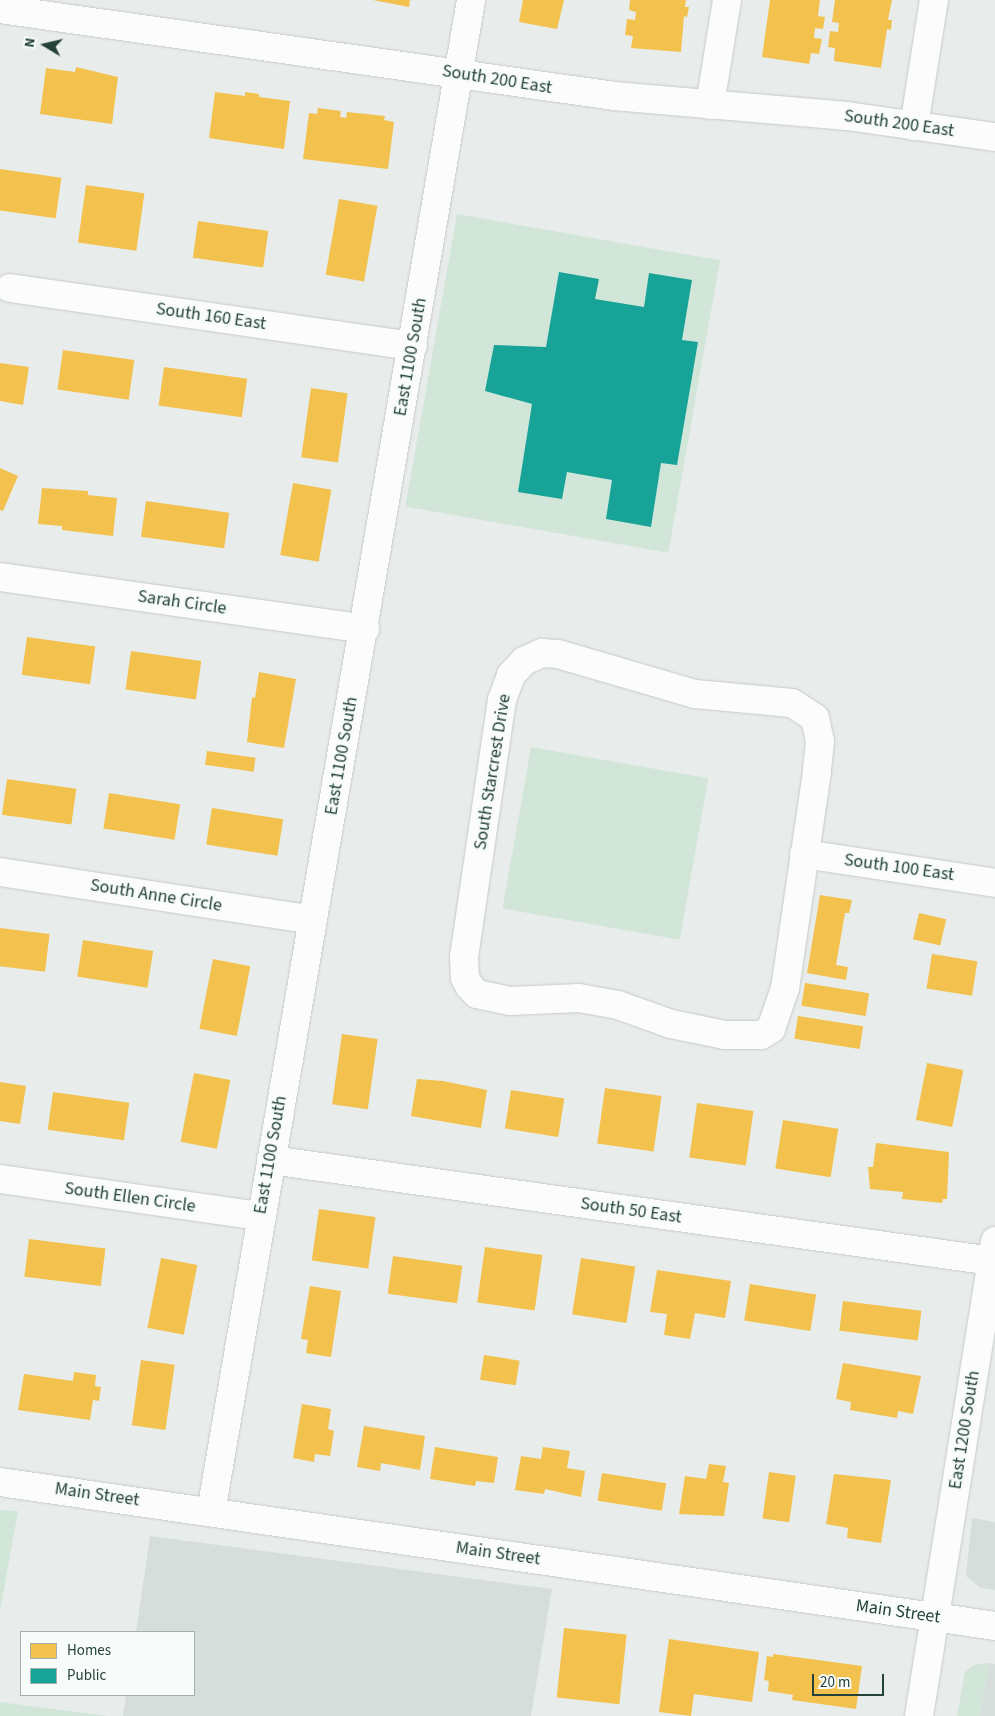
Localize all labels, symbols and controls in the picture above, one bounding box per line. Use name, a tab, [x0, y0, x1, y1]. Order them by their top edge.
north arrow	[20, 20, 70, 70]
text: N	[20, 36, 41, 49]
street label: South 200 East	[441, 61, 553, 99]
street label: South 200 East	[843, 106, 955, 142]
street label: East 1100 South	[390, 296, 432, 418]
street label: South 160 East	[155, 299, 267, 335]
street label: Sarah Circle	[136, 586, 228, 620]
street label: South Starcrest Drive	[470, 692, 516, 852]
street label: East 1100 South	[321, 695, 363, 817]
street label: South 100 East	[843, 850, 955, 886]
street label: South Anne Circle	[89, 875, 223, 917]
street label: East 1100 South	[250, 1094, 292, 1216]
street label: South Ellen Circle	[63, 1178, 197, 1218]
street label: South 50 East	[579, 1193, 683, 1229]
street label: East 1200 South	[945, 1369, 985, 1491]
street label: Main Street	[53, 1478, 141, 1512]
street label: Main Street	[454, 1537, 542, 1571]
street label: Main Street	[854, 1595, 942, 1629]
legend	[20, 1631, 195, 1696]
text: Homes	[67, 1640, 111, 1661]
scale bar	[815, 1664, 888, 1696]
text: Public	[67, 1665, 106, 1686]
text: 20 m	[820, 1672, 850, 1693]

